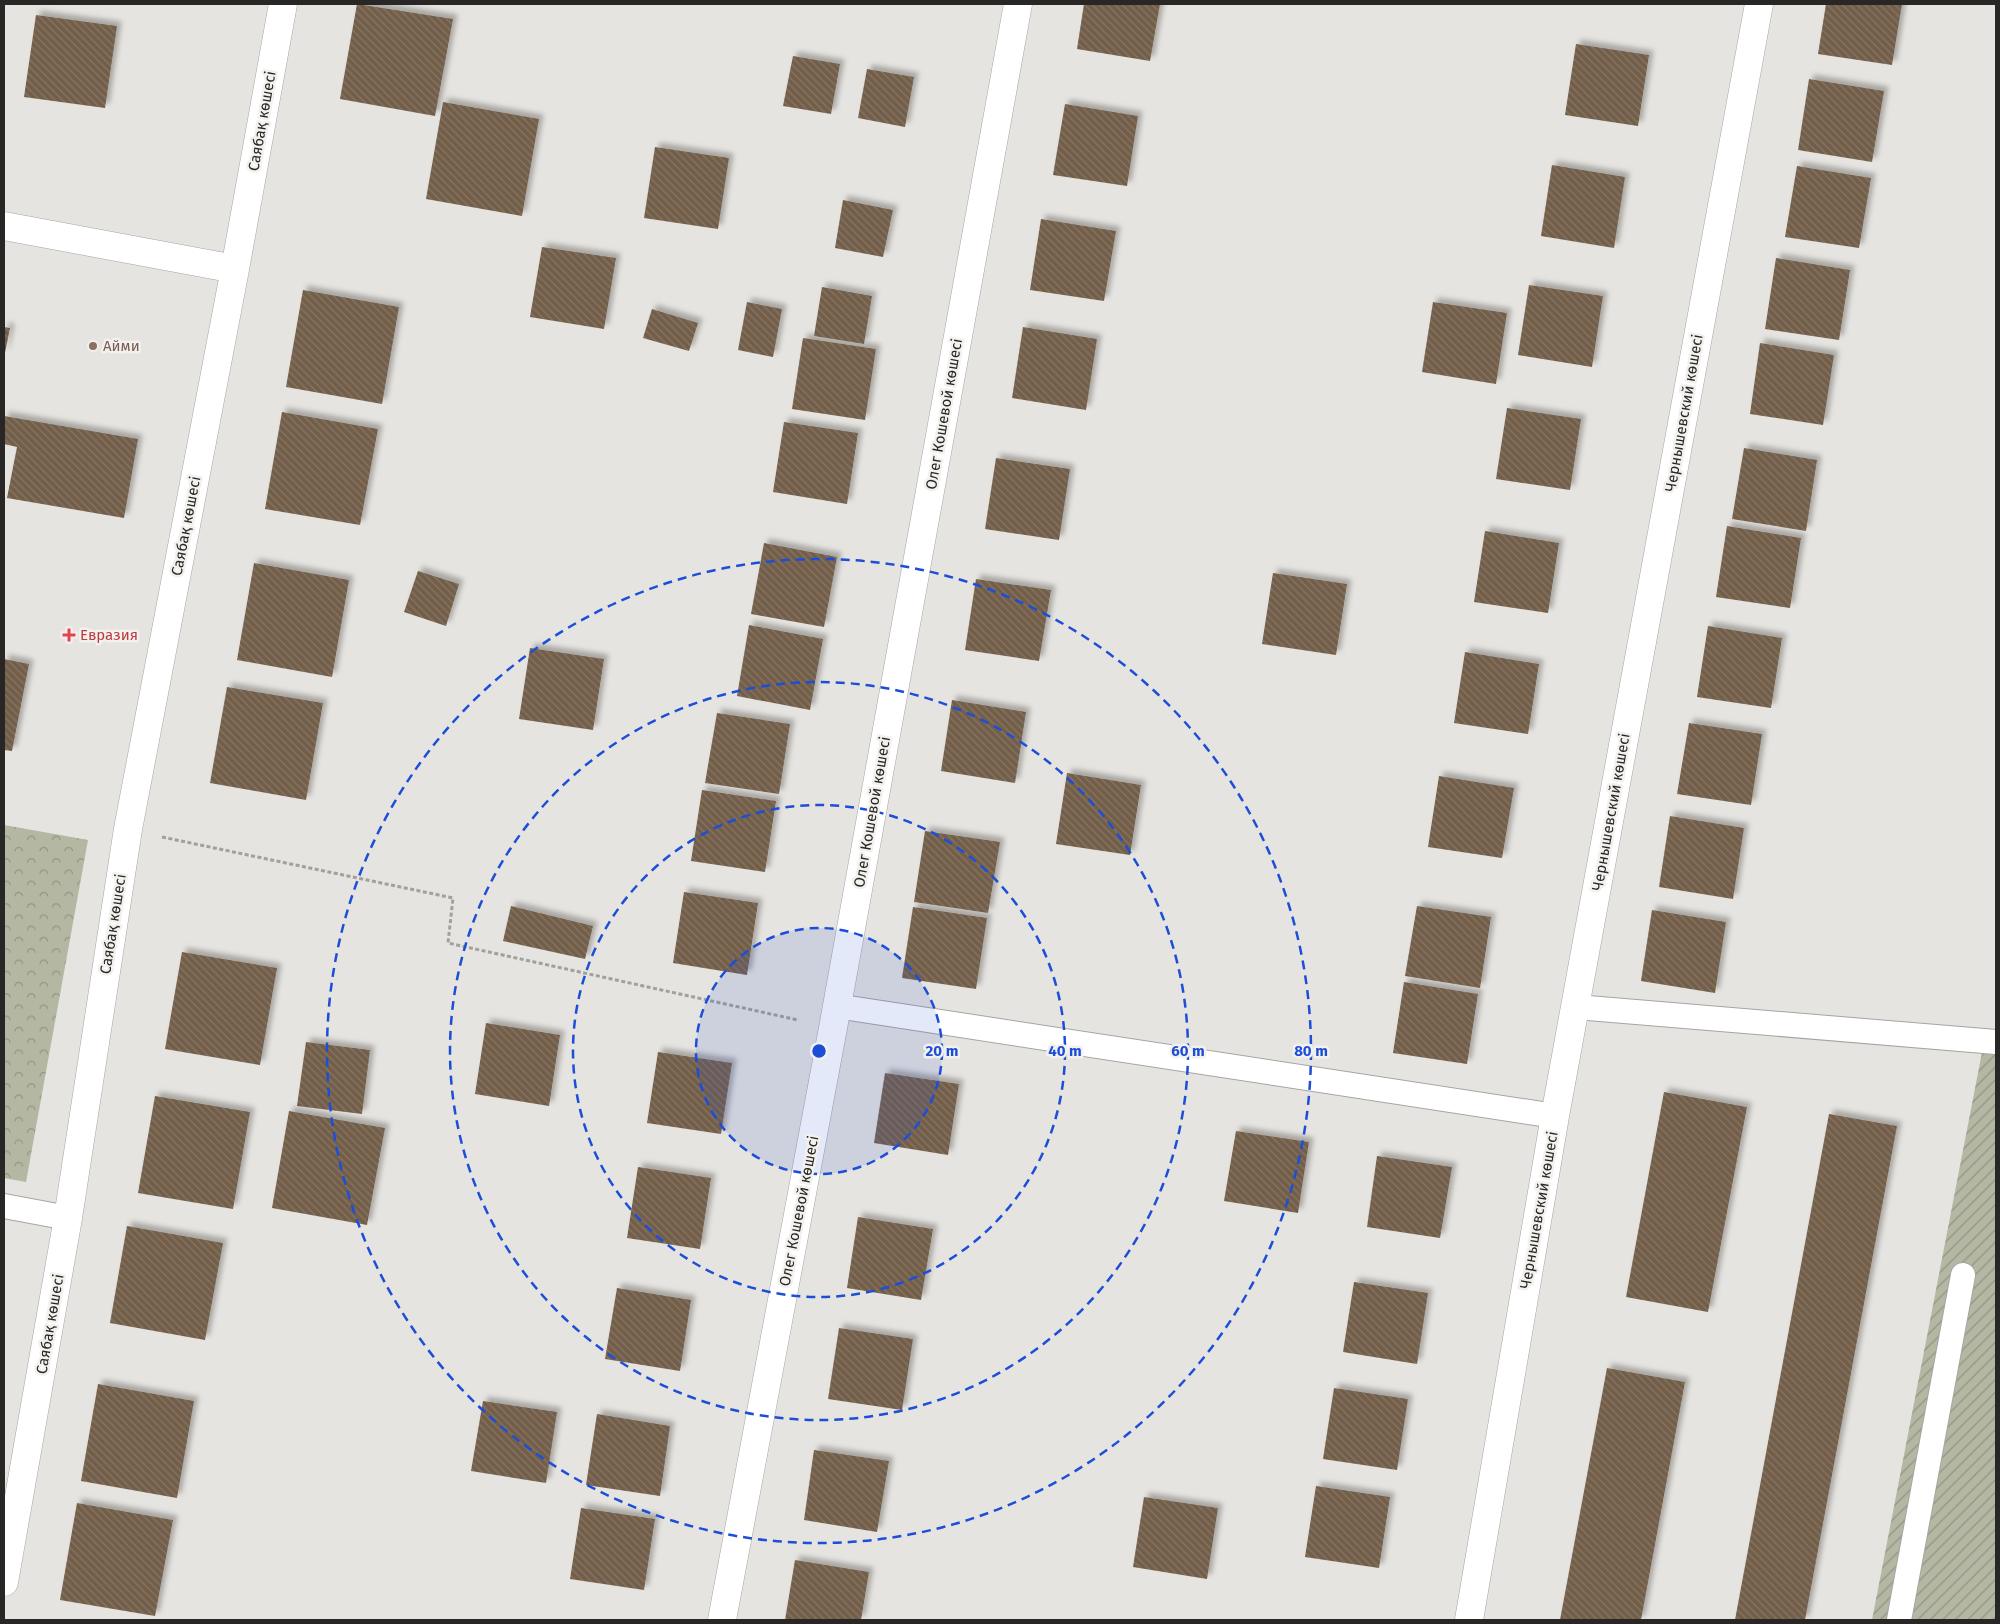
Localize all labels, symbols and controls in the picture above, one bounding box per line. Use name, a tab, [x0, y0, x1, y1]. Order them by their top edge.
street label: Саябақ көшесі	[244, 70, 280, 172]
street label: Чернышевский көшесі	[1661, 333, 1707, 493]
place label: Айми	[103, 337, 140, 355]
street label: Олег Кошевой көшесі	[922, 337, 966, 491]
marker: Айми	[87, 340, 99, 352]
street label: Саябақ көшесі	[168, 475, 204, 577]
place label: Евразия	[80, 626, 138, 644]
marker: Евразия	[62, 628, 76, 642]
street label: Чернышевский көшесі	[1588, 732, 1634, 892]
street label: Олег Кошевой көшесі	[850, 735, 894, 889]
street label: Саябақ көшесі	[96, 873, 130, 975]
centre of rings	[810, 1042, 828, 1060]
text: 20 m	[926, 1042, 958, 1060]
text: 40 m	[1048, 1042, 1082, 1060]
text: 60 m	[1171, 1042, 1205, 1060]
text: 80 m	[1294, 1042, 1328, 1060]
street label: Чернышевский көшесі	[1516, 1130, 1562, 1290]
street label: Олег Кошевой көшесі	[776, 1134, 822, 1288]
street label: Саябақ көшесі	[32, 1273, 68, 1375]

